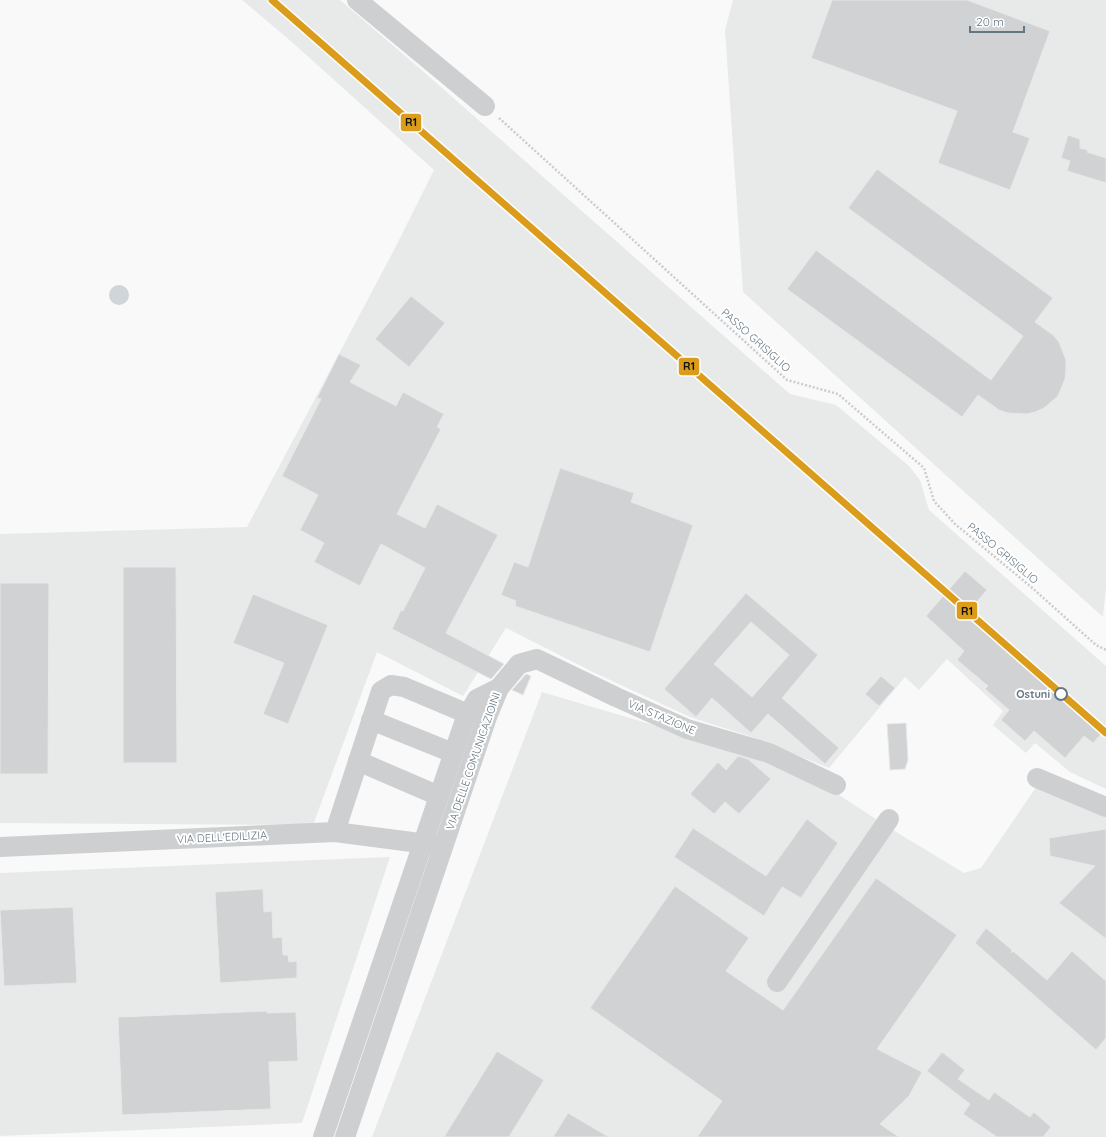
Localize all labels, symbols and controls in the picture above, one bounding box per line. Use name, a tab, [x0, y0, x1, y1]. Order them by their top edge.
scale bar	[970, 8, 1024, 34]
text: 20 m	[976, 14, 1004, 29]
line badge: R1	[400, 113, 422, 132]
text: R1	[405, 115, 417, 129]
street label: PASSO GRISIGLIO	[718, 305, 794, 375]
line badge: R1	[678, 357, 700, 376]
text: R1	[683, 359, 695, 373]
street label: PASSO GRISIGLIO	[965, 519, 1041, 587]
line badge: R1	[956, 601, 978, 620]
text: R1	[961, 604, 973, 618]
place label: Ostuni	[1016, 687, 1050, 701]
marker: Ostuni	[1054, 687, 1068, 701]
street label: VIA DELLE COMUNICAZIOINI	[443, 690, 503, 832]
street label: VIA STAZIONE	[626, 696, 698, 738]
street label: VIA DELL'EDILIZIA	[176, 828, 268, 846]

